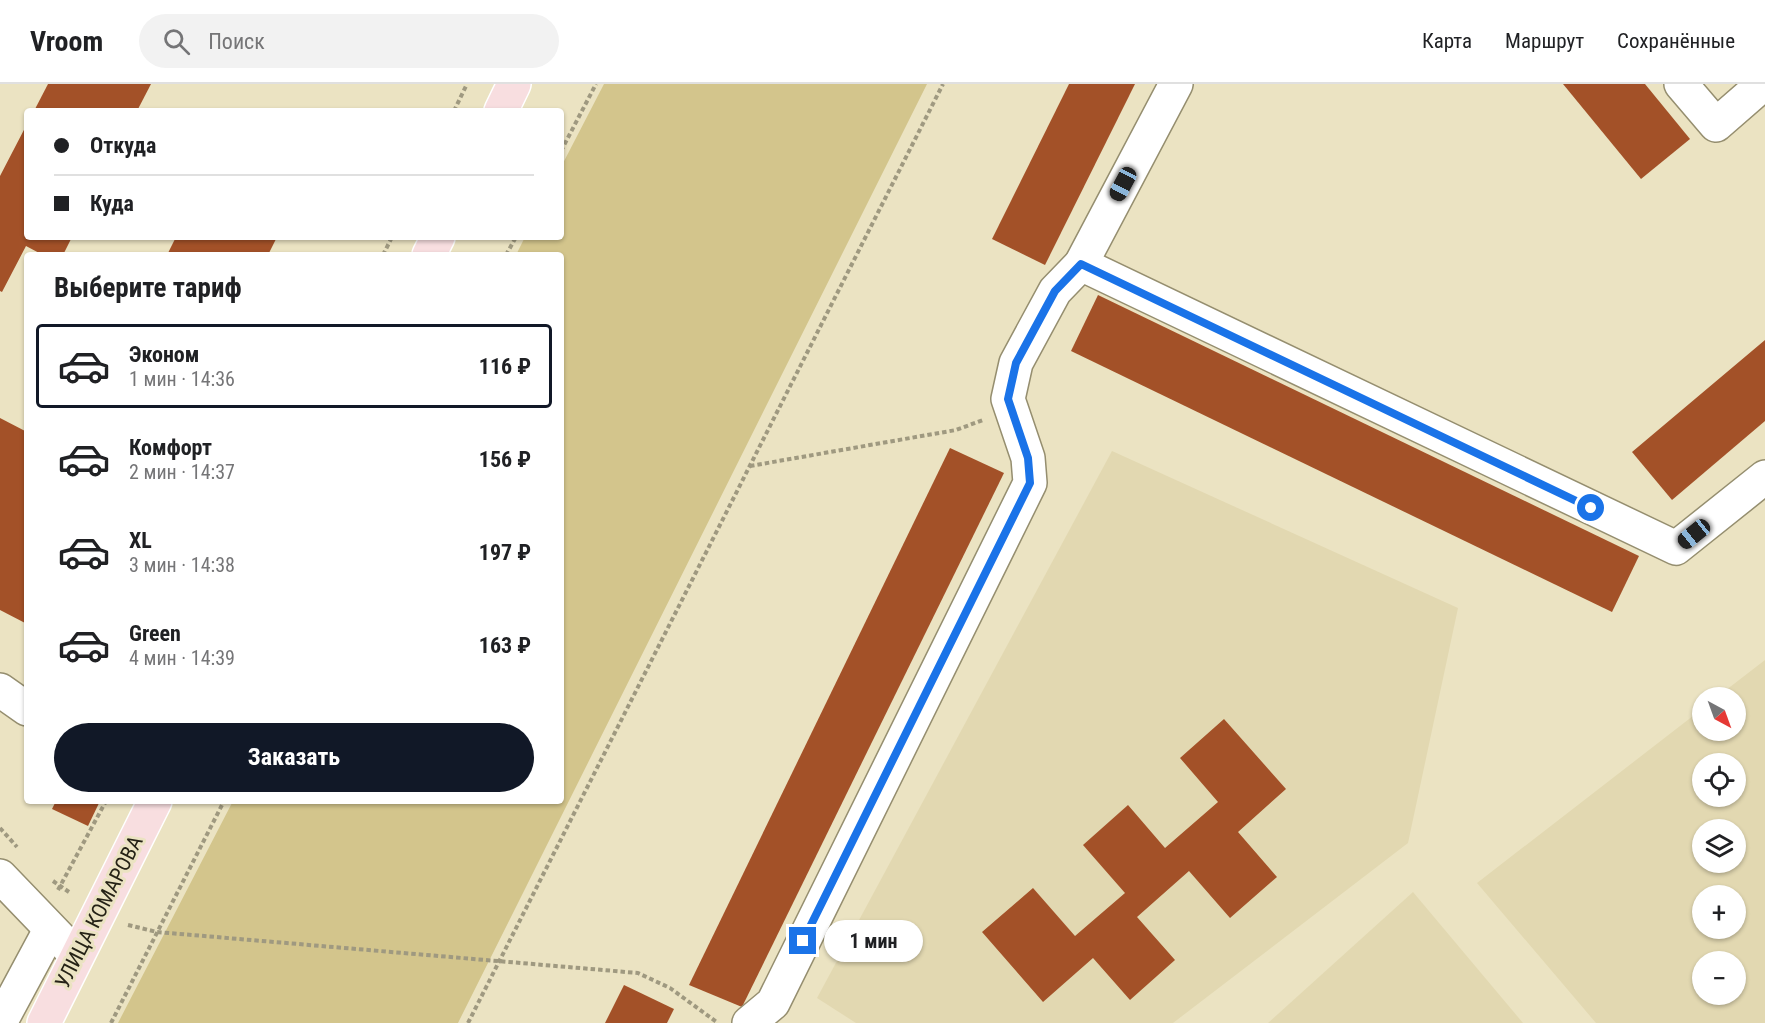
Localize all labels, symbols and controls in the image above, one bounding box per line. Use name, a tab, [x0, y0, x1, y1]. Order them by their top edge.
search box	[139, 14, 559, 68]
text: Vroom	[30, 25, 103, 58]
icon: search	[160, 25, 193, 58]
text: Поиск	[208, 29, 265, 54]
text: Карта	[1422, 29, 1472, 53]
text: Маршрут	[1505, 29, 1584, 53]
text: Сохранённые	[1617, 29, 1735, 53]
text: Откуда	[90, 133, 156, 158]
car	[1107, 164, 1139, 204]
text: Куда	[90, 191, 134, 216]
text: Выберите тариф	[54, 272, 242, 304]
icon: car	[57, 339, 111, 393]
text: Эконом	[129, 342, 199, 367]
text: 116 ₽	[479, 354, 531, 379]
text: 1 мин · 14:36	[129, 367, 235, 391]
icon: car	[57, 432, 111, 486]
text: Комфорт	[129, 435, 212, 460]
text: 156 ₽	[479, 447, 531, 472]
text: 2 мин · 14:37	[129, 460, 235, 484]
route start	[1577, 494, 1604, 521]
car	[1674, 516, 1714, 552]
icon: car	[57, 525, 111, 579]
text: XL	[129, 528, 152, 553]
text: 197 ₽	[479, 540, 531, 565]
text: 3 мин · 14:38	[129, 553, 235, 577]
icon: car	[57, 618, 111, 672]
text: Green	[129, 621, 181, 646]
text: 163 ₽	[479, 633, 531, 658]
text: 4 мин · 14:39	[129, 646, 235, 670]
north arrow	[1692, 687, 1746, 741]
map controls	[1692, 687, 1746, 1005]
button: Заказать	[54, 723, 534, 792]
button: locate	[1692, 753, 1746, 807]
button: layers	[1692, 819, 1746, 873]
street label: УЛИЦА КОМАРОВА	[50, 832, 148, 992]
button: +	[1692, 885, 1746, 939]
callout: 1 мин	[824, 920, 923, 962]
route end	[789, 927, 816, 954]
text: 1 мин	[850, 929, 897, 953]
button: −	[1692, 951, 1746, 1005]

